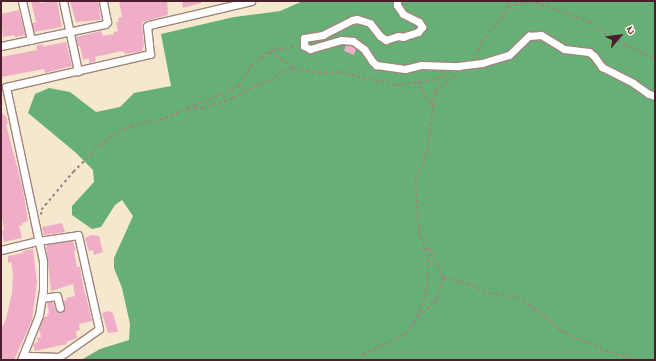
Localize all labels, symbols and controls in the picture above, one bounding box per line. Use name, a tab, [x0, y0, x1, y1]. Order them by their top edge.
north arrow	[600, 16, 640, 56]
text: N	[622, 23, 639, 37]

